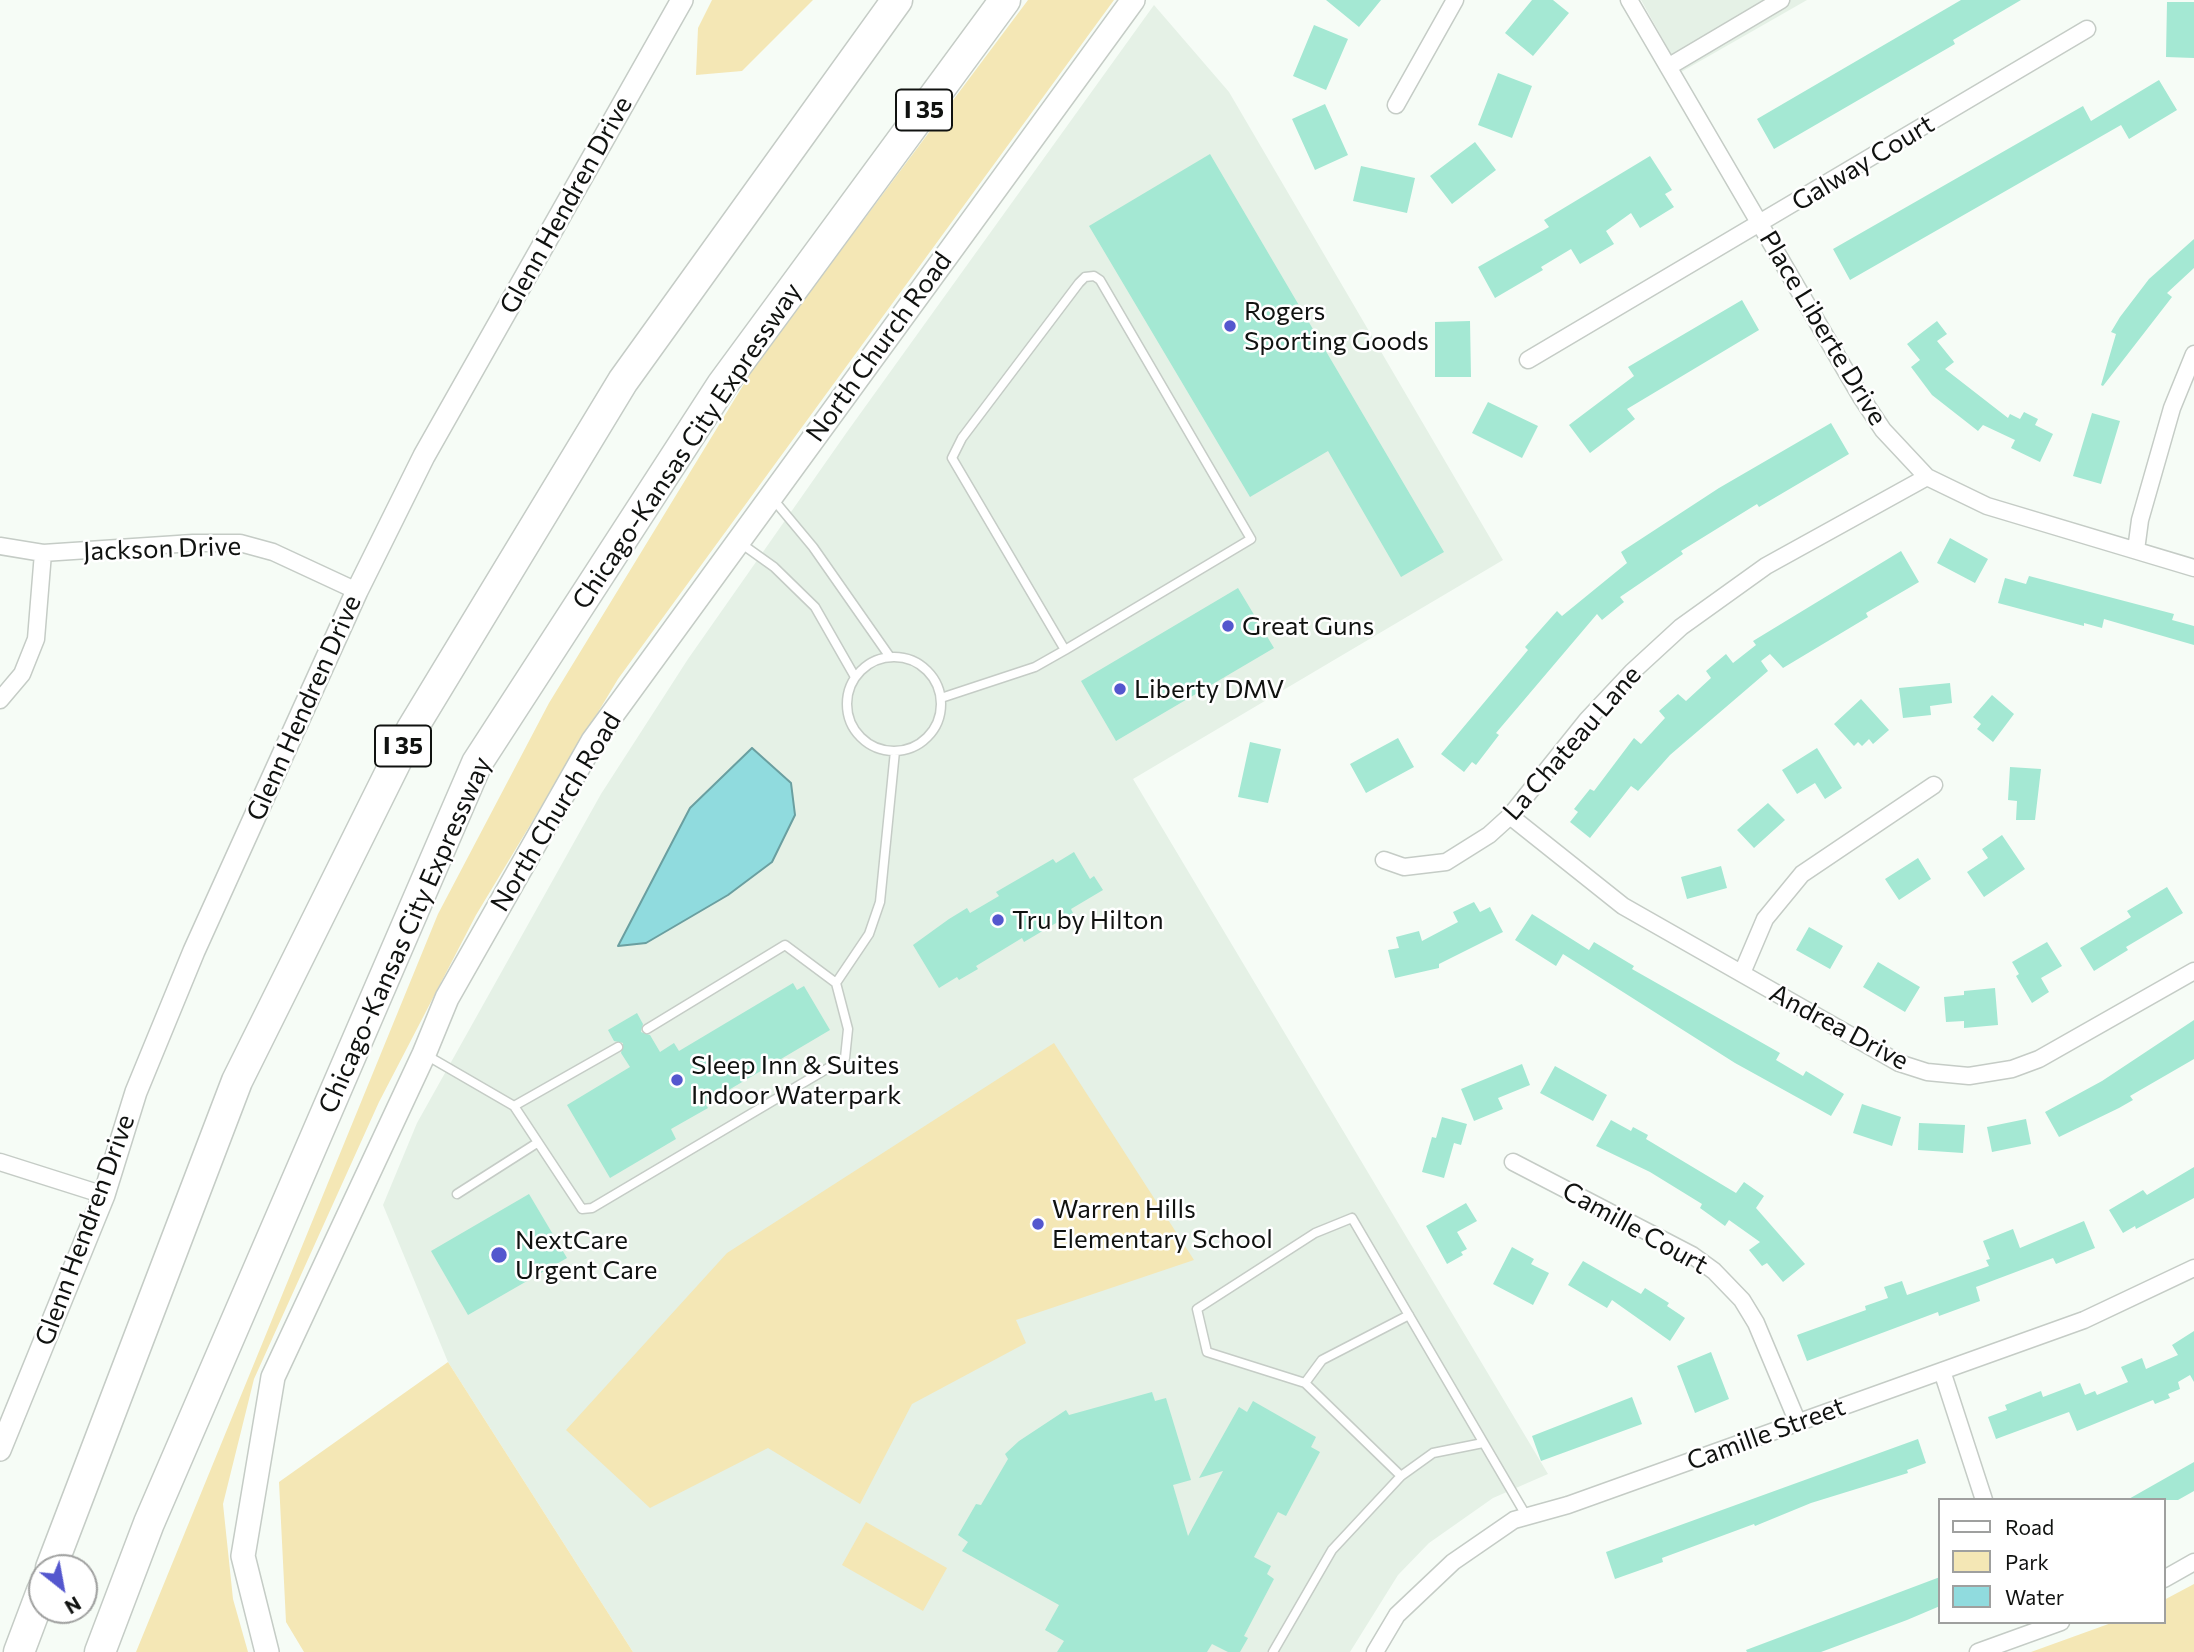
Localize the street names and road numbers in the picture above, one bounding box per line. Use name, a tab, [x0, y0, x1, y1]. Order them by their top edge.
road number: I 35	[896, 90, 952, 130]
street label: Glenn Hendren Drive	[493, 91, 639, 319]
street label: Galway Court	[1786, 108, 1940, 218]
street label: Place Liberte Drive	[1753, 225, 1893, 431]
street label: North Church Road	[800, 246, 958, 448]
street label: Chicago-Kansas City Expressway	[566, 277, 808, 615]
street label: Jackson Drive	[82, 531, 242, 567]
street label: Glenn Hendren Drive	[240, 590, 368, 826]
street label: La Chateau Lane	[1497, 660, 1647, 826]
street label: North Church Road	[484, 707, 628, 917]
road number: I 35	[375, 726, 431, 766]
street label: Chicago-Kansas City Expressway	[312, 752, 498, 1118]
street label: Andrea Drive	[1764, 977, 1914, 1077]
street label: Glenn Hendren Drive	[29, 1110, 141, 1350]
street label: Camille Court	[1557, 1175, 1713, 1281]
street label: Camille Street	[1683, 1391, 1849, 1477]

